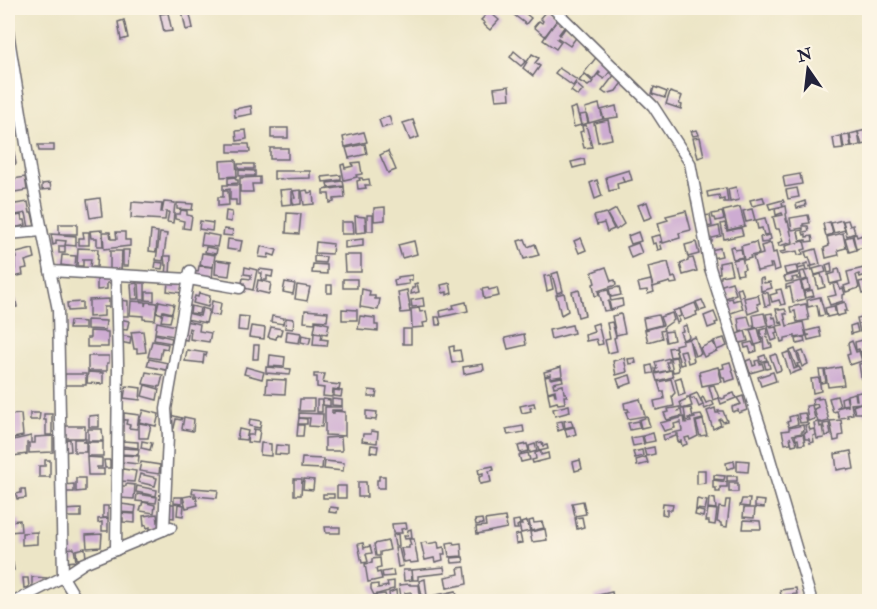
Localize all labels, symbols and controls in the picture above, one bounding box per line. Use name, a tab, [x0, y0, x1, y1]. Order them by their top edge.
north arrow	[778, 39, 838, 99]
text: N	[794, 44, 815, 67]

